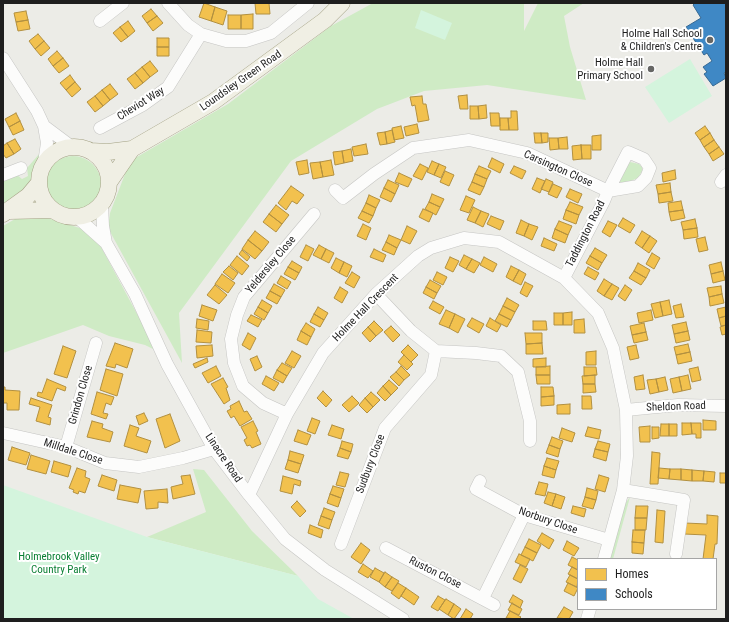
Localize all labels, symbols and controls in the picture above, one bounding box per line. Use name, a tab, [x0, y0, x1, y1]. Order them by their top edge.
place label: Holme Hall School & Children's Centre	[621, 27, 702, 53]
marker: Holme Hall School & Children's Centre	[705, 35, 715, 45]
street label: Loundsley Green Road	[198, 48, 284, 114]
place label: Holme Hall Primary School	[577, 56, 643, 82]
marker: Holme Hall Primary School	[646, 64, 656, 74]
street label: Cheviot Way	[115, 84, 167, 124]
street label: Carsington Close	[521, 148, 595, 190]
street label: Taddington Road	[564, 198, 608, 270]
street label: Yeldersley Close	[243, 233, 299, 297]
street label: Holme Hall Crescent	[330, 271, 402, 345]
street label: Grindon Close	[66, 364, 96, 426]
street label: Sheldon Road	[646, 399, 706, 415]
street label: Linacre Road	[202, 431, 244, 485]
street label: Sudbury Close	[354, 433, 388, 495]
street label: Milldale Close	[42, 436, 104, 468]
street label: Norbury Close	[517, 505, 579, 537]
park label: Holmebrook Valley Country Park	[18, 550, 100, 576]
street label: Ruston Close	[407, 554, 463, 592]
legend	[577, 558, 717, 610]
text: Homes	[615, 567, 649, 581]
text: Schools	[615, 587, 653, 601]

